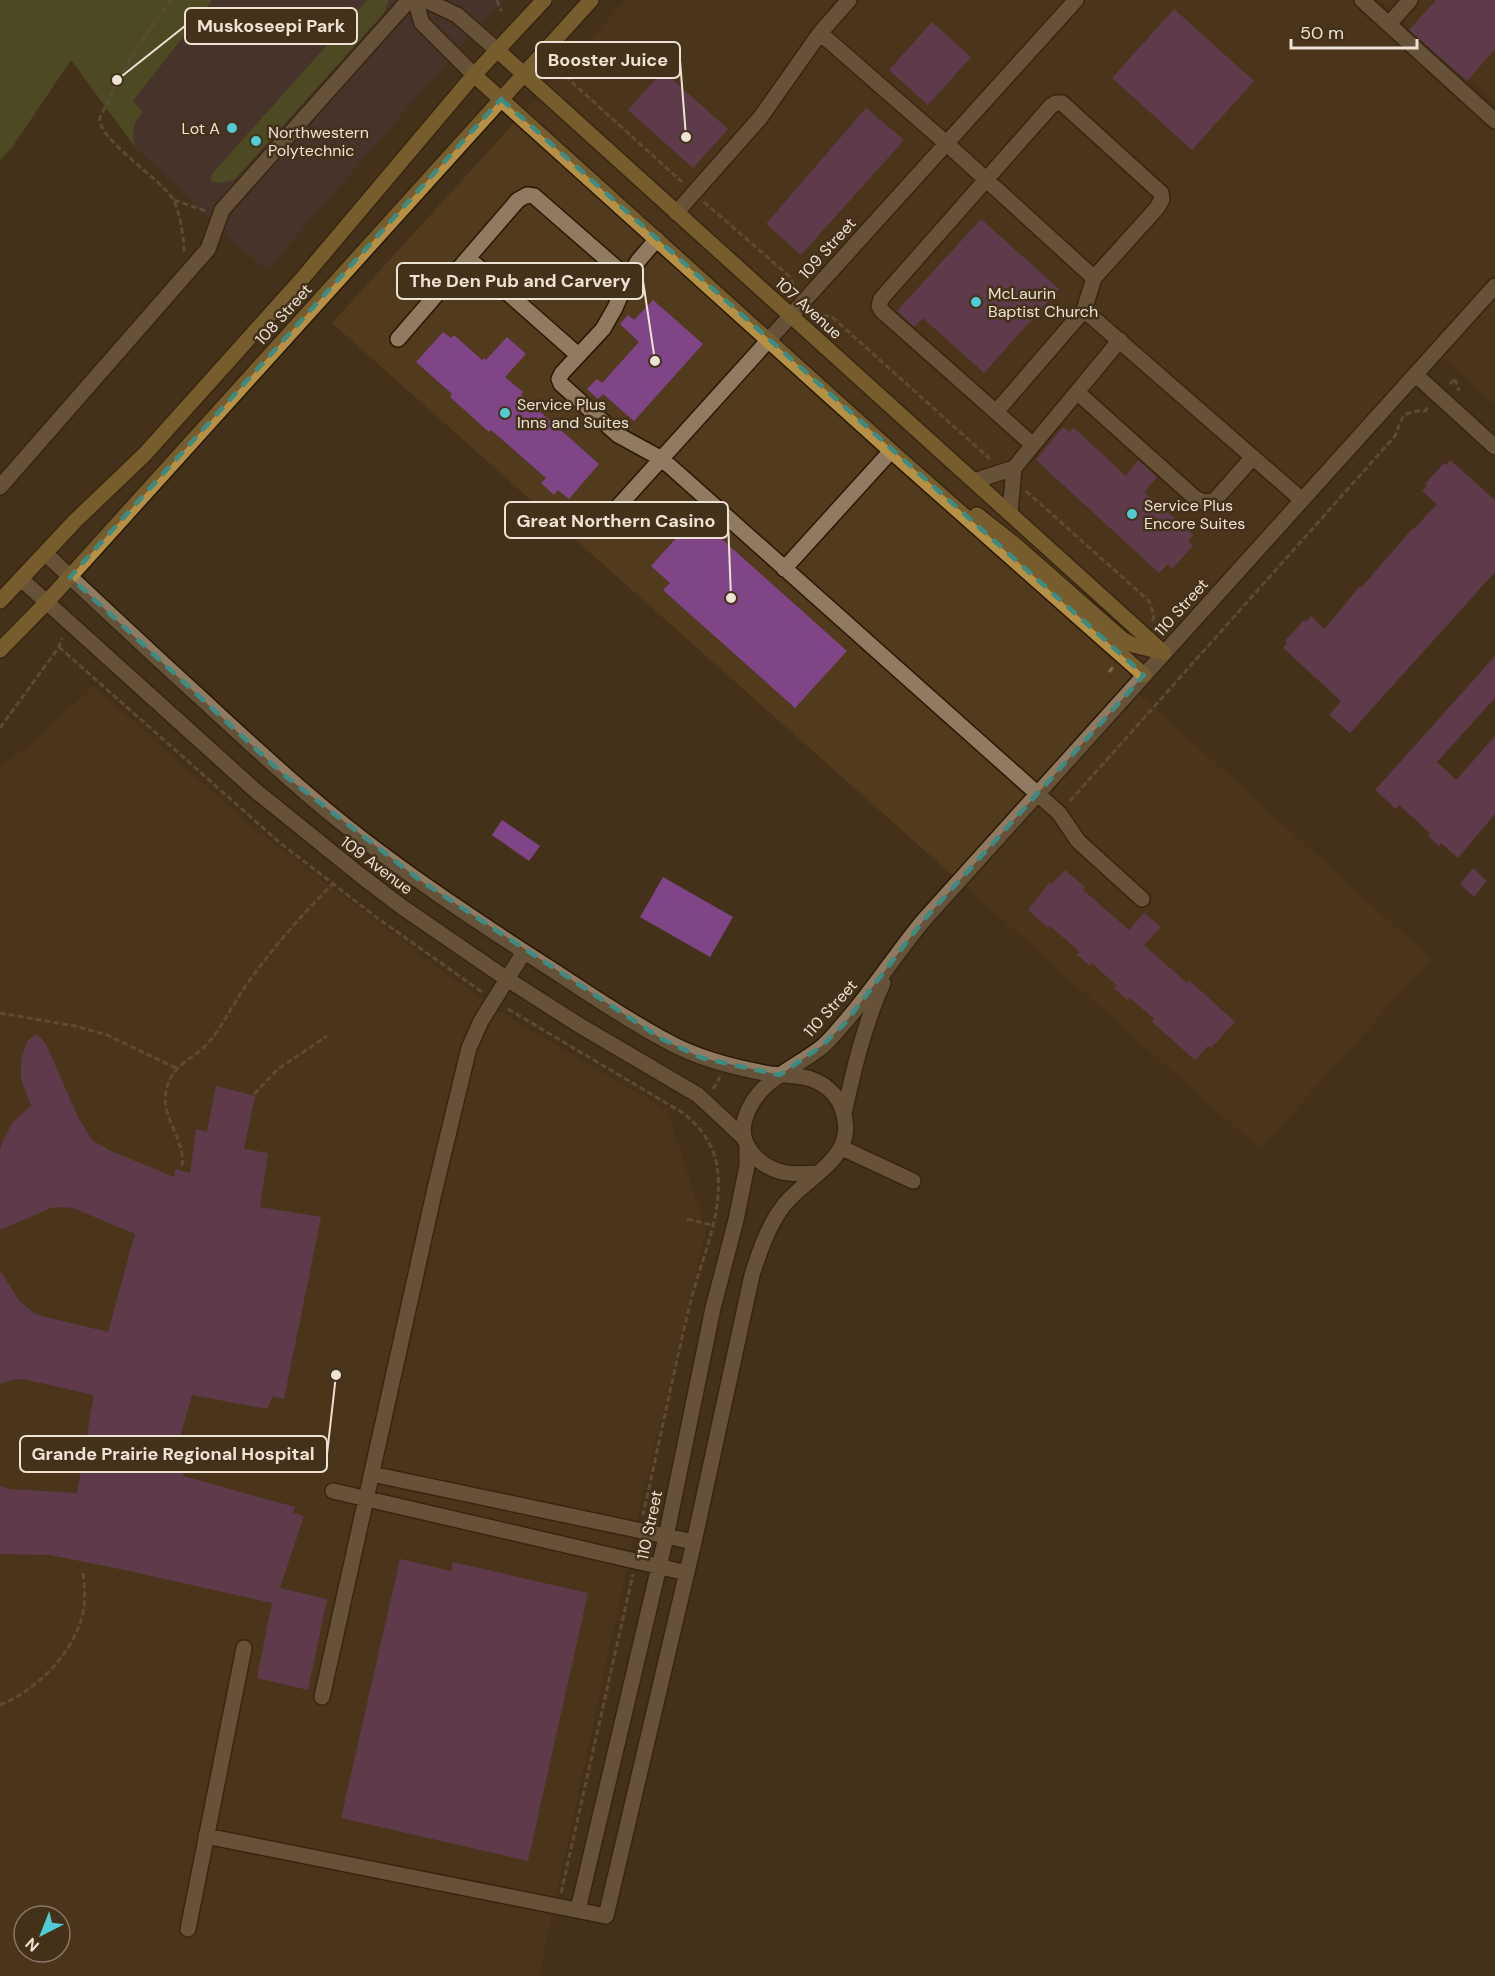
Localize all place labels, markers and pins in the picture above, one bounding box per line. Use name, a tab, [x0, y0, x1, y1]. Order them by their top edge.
callout: Muskoseepi Park	[185, 8, 357, 44]
callout: Booster Juice	[536, 42, 680, 78]
place label: Lot A	[182, 118, 220, 139]
marker: Lot A	[225, 121, 239, 135]
place label: Northwestern Polytechnic	[268, 122, 369, 161]
marker: Northwestern Polytechnic	[249, 134, 263, 148]
callout: The Den Pub and Carvery	[397, 263, 643, 299]
place label: McLaurin Baptist Church	[988, 283, 1098, 322]
marker: McLaurin Baptist Church	[969, 295, 983, 309]
place label: Service Plus Inns and Suites	[517, 394, 629, 433]
marker: Service Plus Inns and Suites	[498, 406, 512, 420]
place label: Service Plus Encore Suites	[1144, 495, 1245, 534]
callout: Great Northern Casino	[505, 502, 728, 538]
marker: Service Plus Encore Suites	[1125, 507, 1139, 521]
callout: Grande Prairie Regional Hospital	[20, 1436, 327, 1472]

